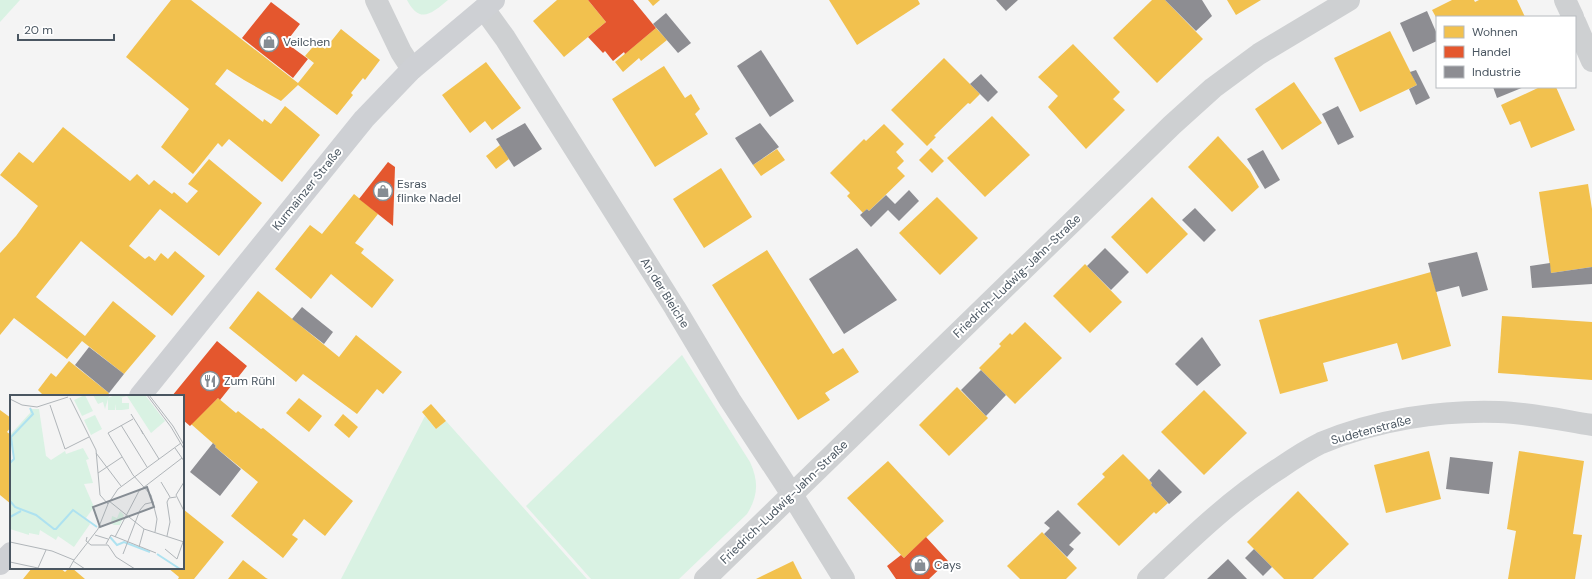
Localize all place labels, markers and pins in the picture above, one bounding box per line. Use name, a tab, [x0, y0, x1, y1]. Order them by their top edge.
shop icon: Veilchen	[258, 31, 280, 53]
place label: Veilchen	[283, 34, 330, 50]
place label: Esras flinke Nadel	[397, 176, 461, 206]
shop icon: Esras flinke Nadel	[372, 180, 394, 202]
restaurant icon: Zum Rühl	[199, 370, 221, 392]
place label: Zum Rühl	[224, 373, 275, 389]
shop icon: Cays	[909, 554, 931, 576]
place label: Cays	[934, 557, 961, 573]

